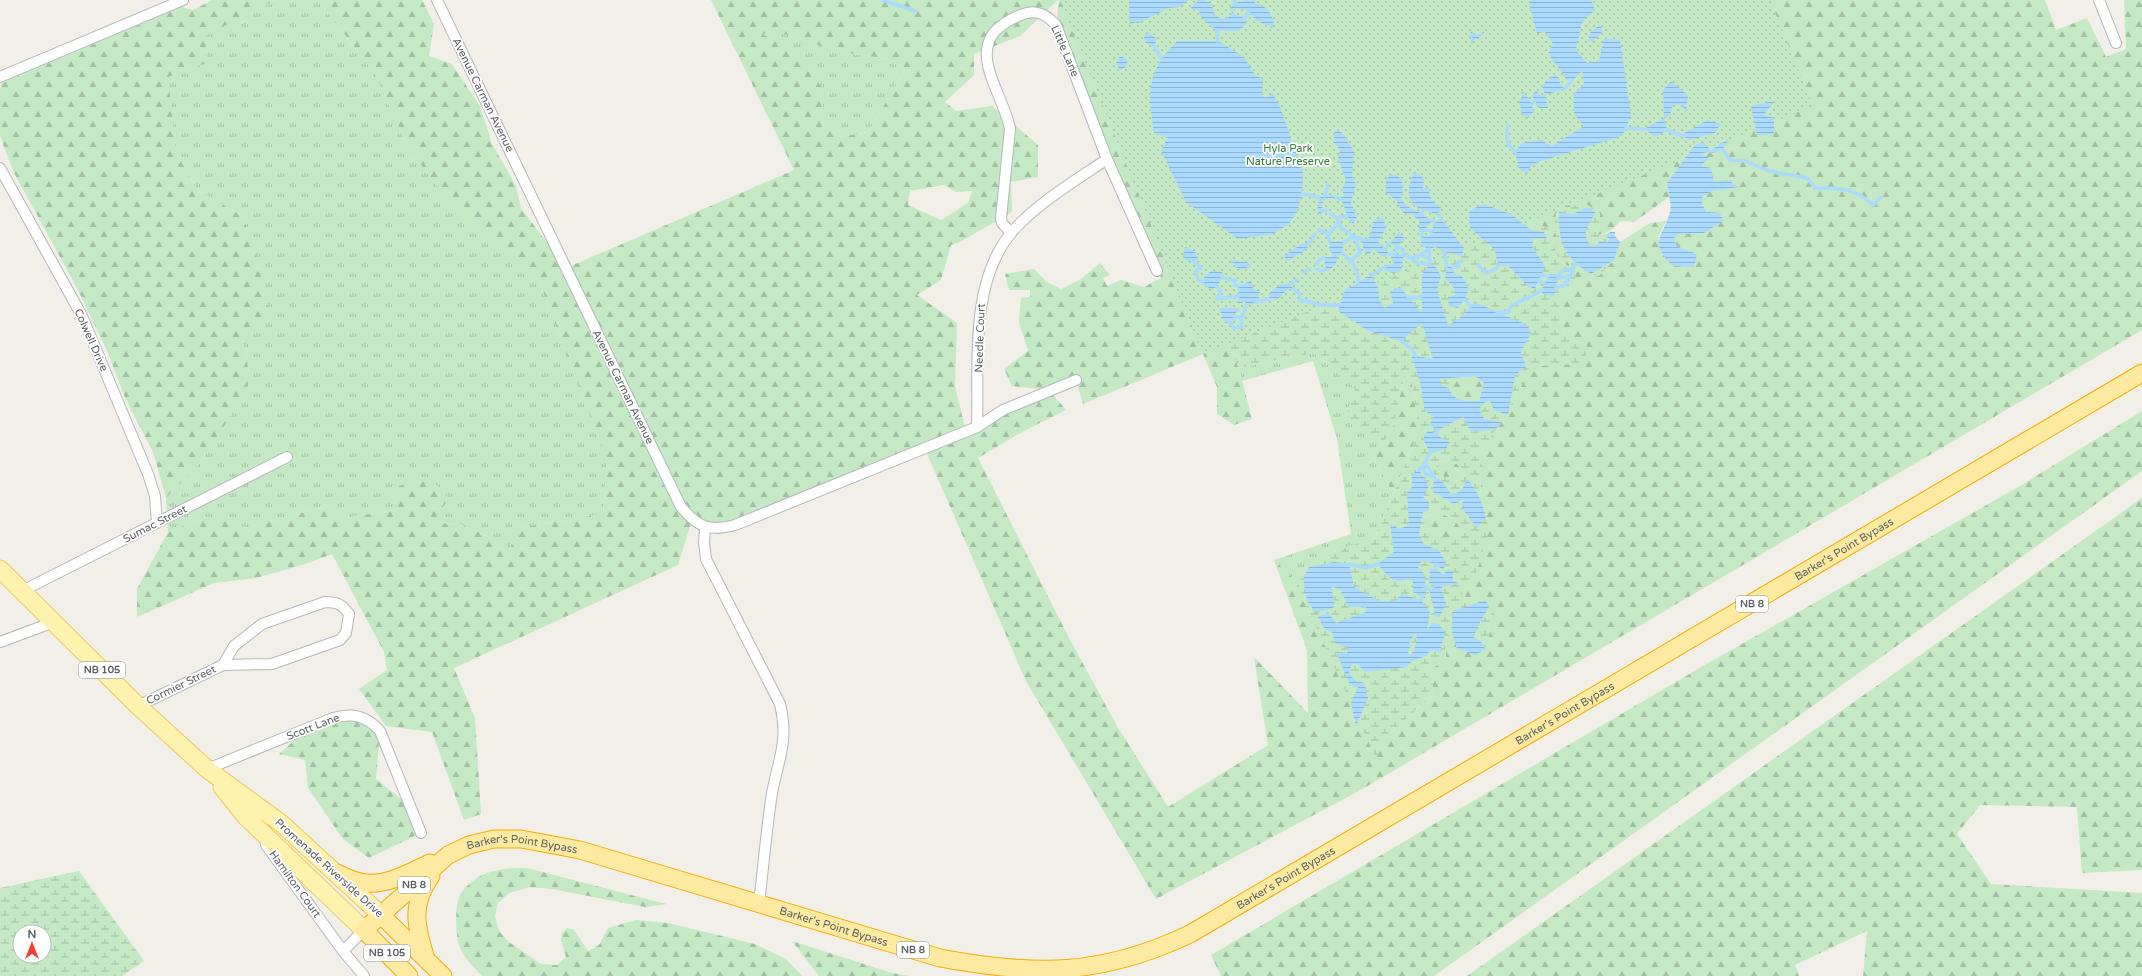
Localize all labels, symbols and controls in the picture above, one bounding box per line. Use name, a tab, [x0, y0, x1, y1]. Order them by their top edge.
street label: Little Lane	[1048, 23, 1082, 79]
street label: Avenue Carman Avenue	[450, 36, 516, 154]
park label: Hyla Park Nature Preserve	[1246, 142, 1330, 168]
street label: Needle Court	[972, 303, 988, 373]
street label: Colwell Drive	[71, 307, 111, 373]
street label: Avenue Carman Avenue	[590, 328, 656, 446]
street label: Sumac Street	[121, 502, 189, 546]
street label: Barker's Point Bypass	[1792, 515, 1896, 583]
road number: NB 8	[1736, 596, 1768, 612]
road number: NB 105	[79, 662, 125, 678]
street label: Cormier Street	[144, 663, 218, 707]
street label: Barker's Point Bypass	[1513, 679, 1616, 747]
street label: Scott Lane	[285, 711, 341, 743]
street label: Promenade Riverside Drive	[272, 816, 386, 920]
street label: Barker's Point Bypass	[465, 832, 579, 856]
street label: Barker's Point Bypass	[1234, 844, 1337, 912]
street label: Hamilton Court	[266, 848, 324, 920]
road number: NB 8	[398, 877, 430, 893]
street label: Barker's Point Bypass	[778, 904, 890, 949]
north arrow	[12, 924, 52, 964]
text: N	[28, 928, 36, 941]
road number: NB 8	[897, 942, 929, 958]
road number: NB 105	[364, 945, 410, 961]

